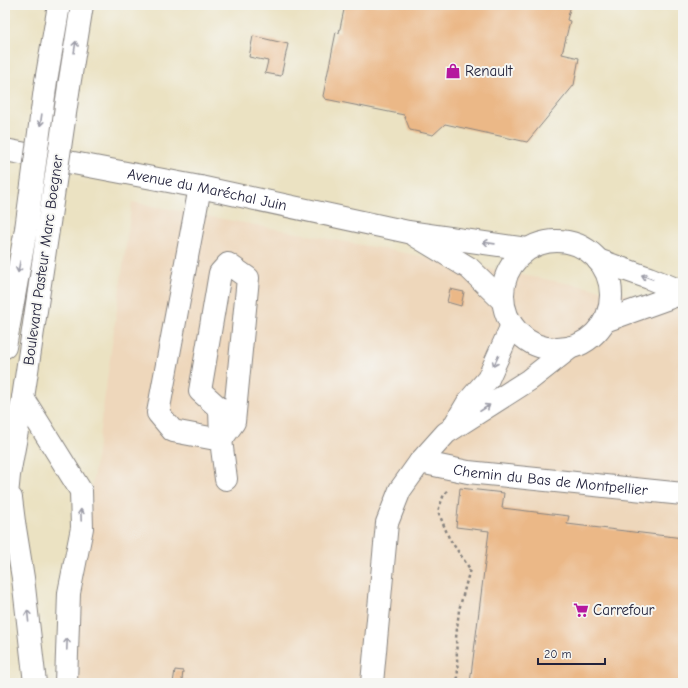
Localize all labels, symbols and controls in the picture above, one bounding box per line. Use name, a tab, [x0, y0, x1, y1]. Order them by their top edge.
one-way arrow	[72, 41, 80, 54]
shop icon: Renault	[444, 62, 462, 80]
place label: Renault	[465, 62, 513, 80]
one-way arrow	[37, 113, 45, 126]
street label: Boulevard Pasteur Marc Boegner	[19, 154, 67, 366]
street label: Avenue du Maréchal Juin	[126, 164, 289, 215]
one-way arrow	[483, 239, 496, 247]
one-way arrow	[15, 260, 23, 273]
one-way arrow	[640, 273, 653, 280]
one-way arrow	[492, 354, 499, 366]
one-way arrow	[479, 404, 490, 412]
street label: Chemin du Bas de Montpellier	[452, 460, 649, 499]
one-way arrow	[78, 509, 85, 522]
supermarket icon: Carrefour	[572, 601, 590, 619]
place label: Carrefour	[593, 601, 655, 619]
one-way arrow	[24, 610, 31, 623]
one-way arrow	[63, 638, 71, 651]
scale bar	[538, 640, 605, 666]
text: 20 m	[544, 647, 572, 661]

